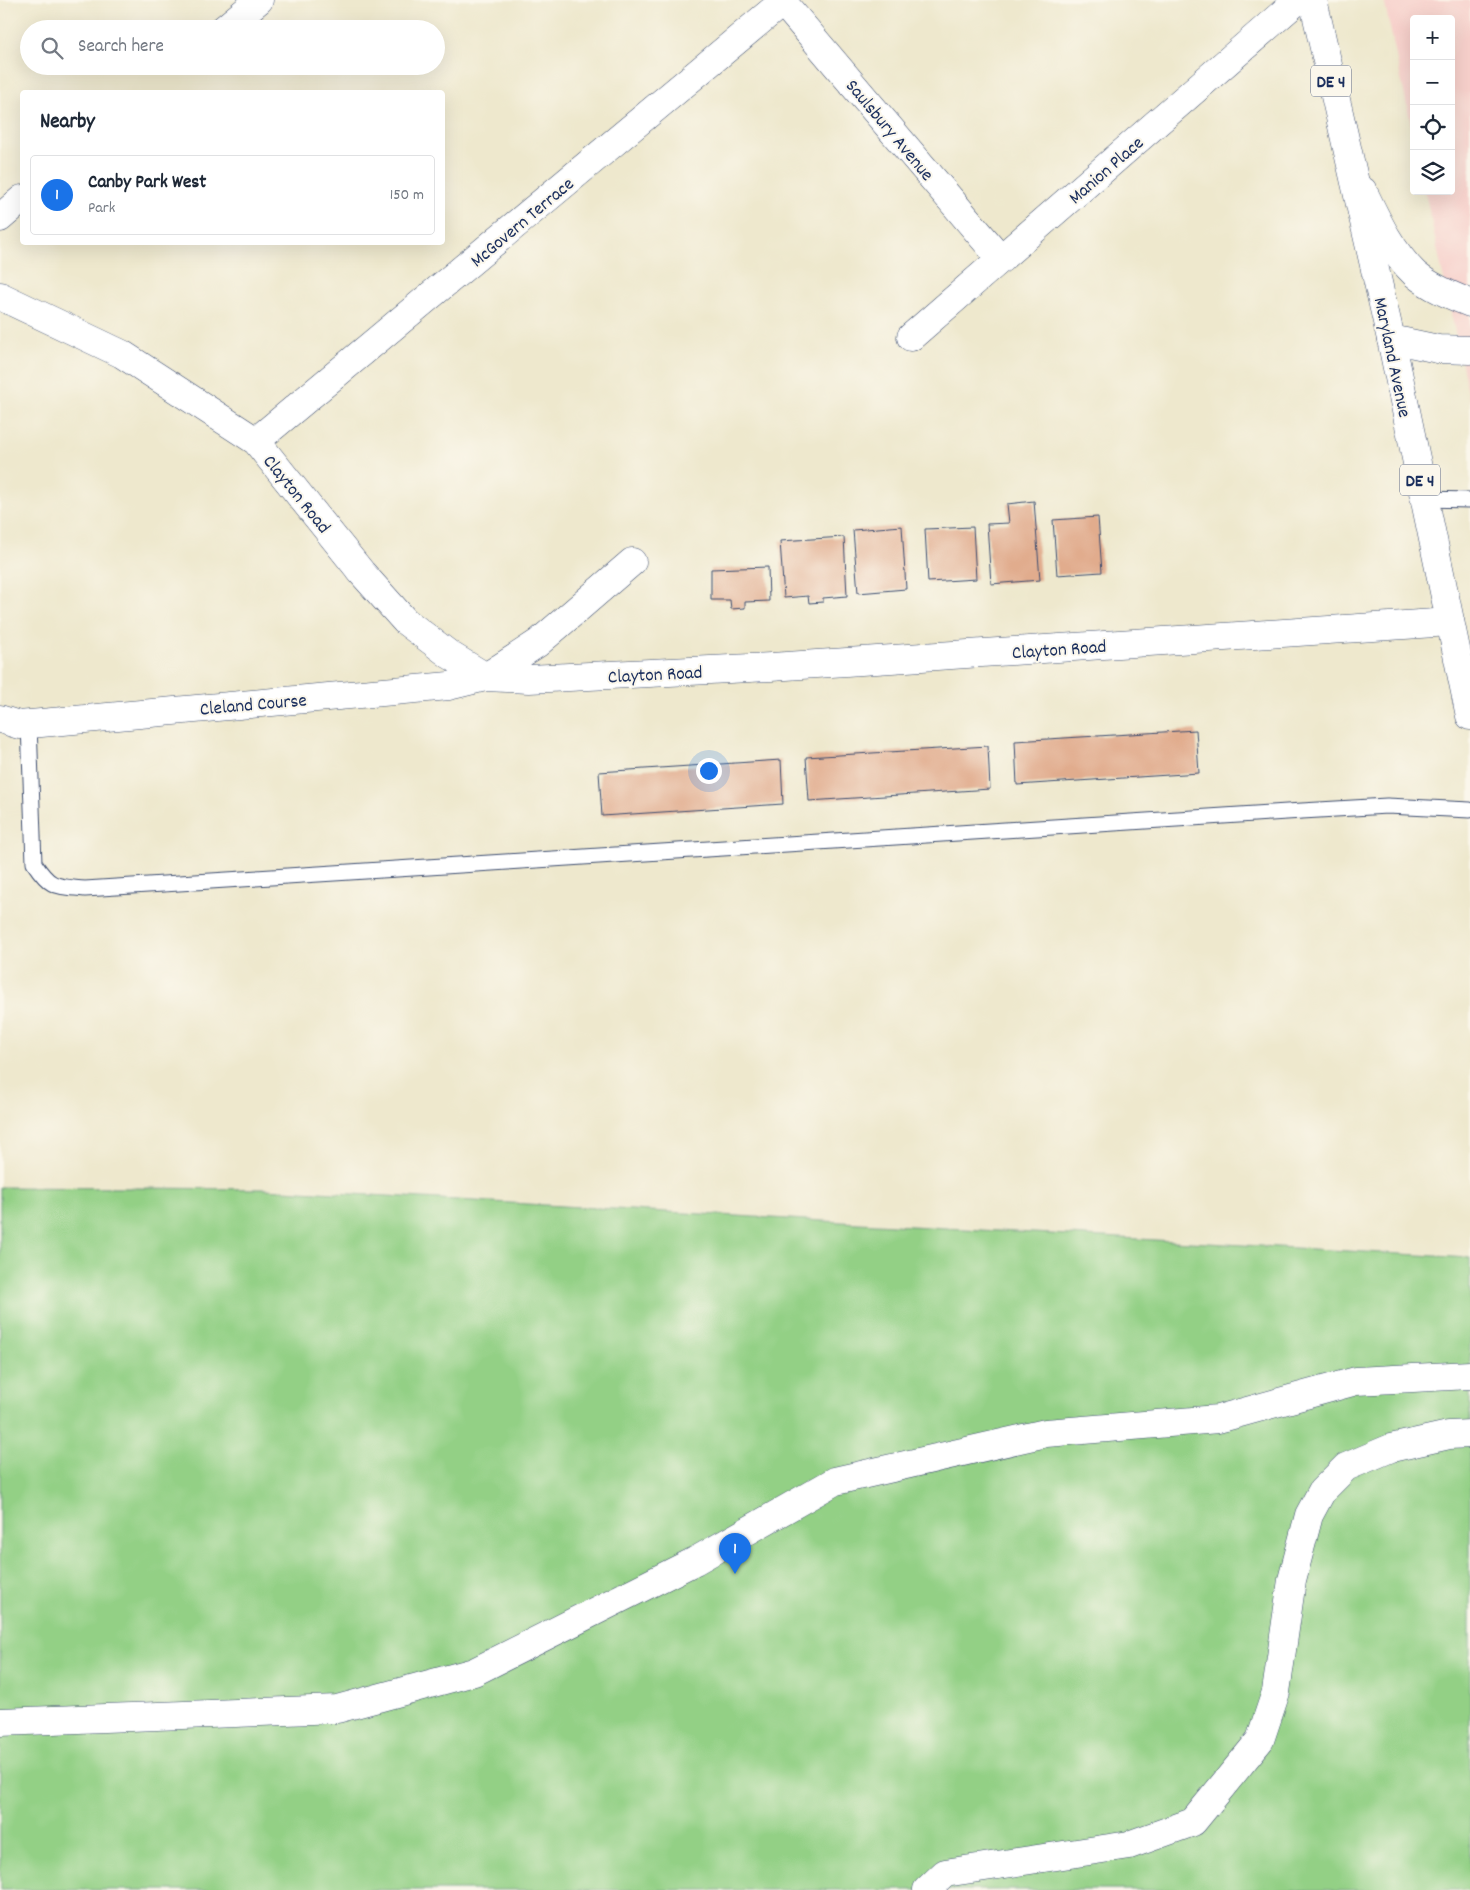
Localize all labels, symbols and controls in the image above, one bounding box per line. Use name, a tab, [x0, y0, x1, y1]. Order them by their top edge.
map controls	[1410, 15, 1455, 195]
button: +	[1410, 15, 1455, 60]
search box	[20, 20, 445, 75]
icon: search	[38, 34, 66, 62]
text: Search here	[78, 34, 164, 61]
button: −	[1410, 60, 1455, 105]
road number: DE 4	[1311, 66, 1351, 96]
street label: Saulsbury Avenue	[838, 75, 939, 188]
button: locate	[1410, 105, 1455, 150]
text: Nearby	[40, 108, 95, 138]
street label: Manion Place	[1064, 131, 1151, 212]
button: layers	[1410, 150, 1455, 195]
text: Canby Park West	[88, 170, 206, 197]
street label: McGovern Terrace	[465, 172, 581, 275]
text: 1	[55, 184, 59, 207]
text: 150 m	[390, 184, 424, 207]
text: Park	[88, 197, 115, 220]
street label: Maryland Avenue	[1365, 295, 1416, 420]
street label: Clayton Road	[255, 450, 336, 540]
road number: DE 4	[1400, 464, 1440, 496]
street label: Clayton Road	[1011, 635, 1107, 668]
street label: Clayton Road	[607, 661, 703, 692]
street label: Cleland Course	[199, 688, 308, 725]
your location	[696, 758, 722, 784]
pin: 1	[719, 1533, 751, 1574]

